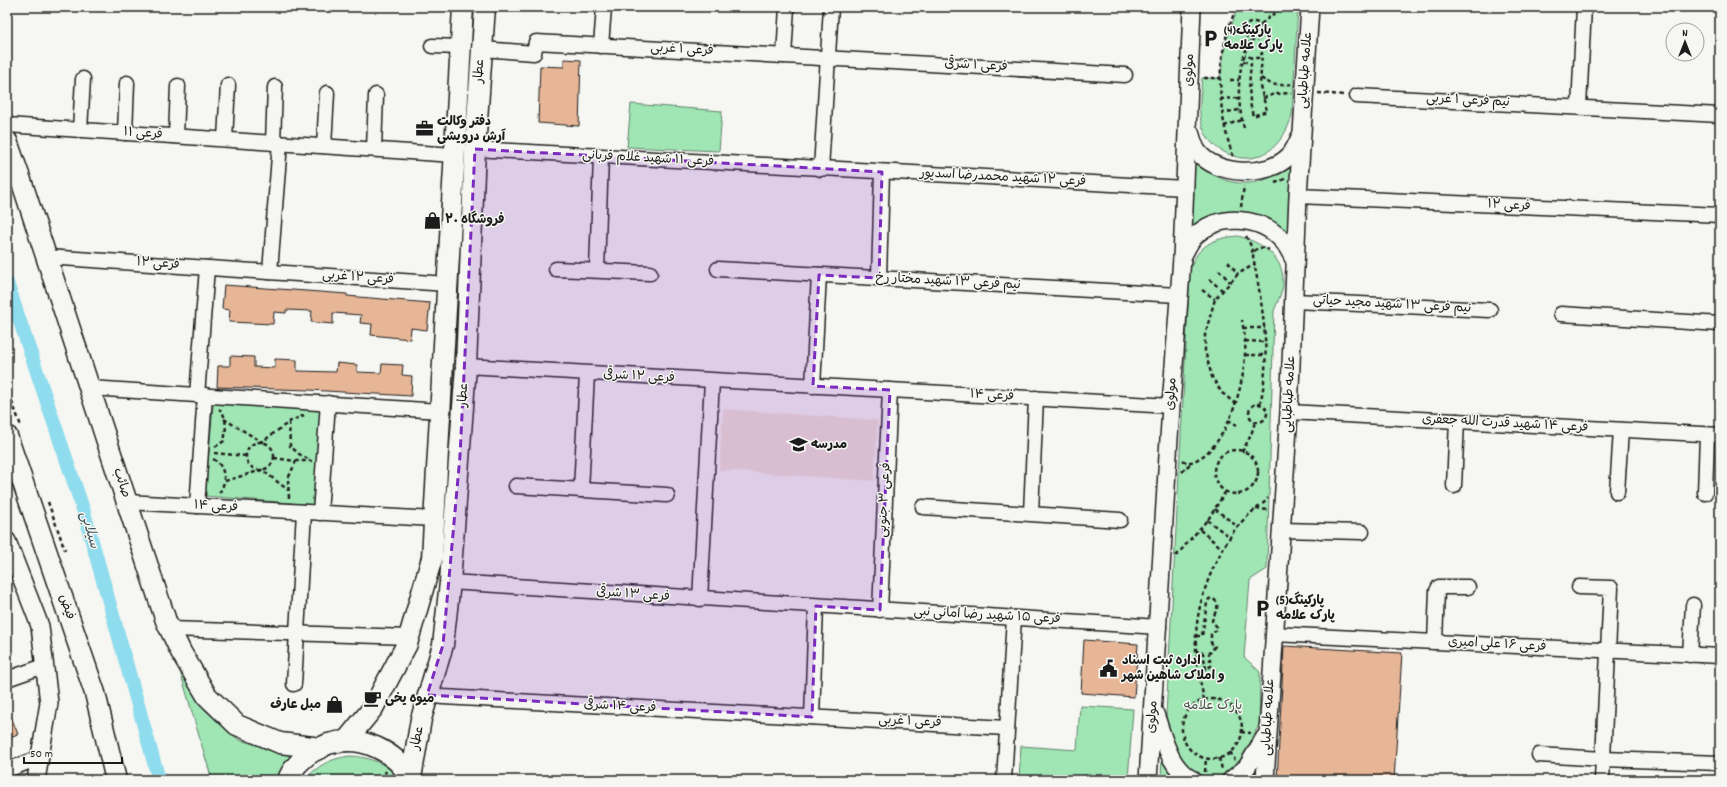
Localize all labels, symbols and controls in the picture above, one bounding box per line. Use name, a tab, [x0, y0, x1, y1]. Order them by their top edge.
place label: پارکینگ(4) پارک علامه	[1224, 21, 1283, 56]
north arrow	[1665, 22, 1705, 62]
text: N	[1682, 26, 1688, 42]
parking icon: پارکینگ(4) پارک علامه	[1201, 28, 1221, 48]
street label: علامه طباطبایی	[1294, 31, 1318, 109]
street label: فرعی ۱ غربی	[650, 39, 714, 61]
street label: مولوی	[1180, 53, 1200, 87]
street label: فرعی ۱ شرقی	[944, 54, 1008, 77]
street label: عطار	[470, 58, 490, 85]
street label: نیم فرعی ۱ غربی	[1426, 89, 1510, 113]
place label: دفتر وکالت آرش درویشی	[437, 113, 506, 147]
office icon: دفتر وکالت آرش درویشی	[414, 119, 434, 139]
street label: فرعی ۱۱	[123, 123, 163, 145]
street label: فرعی ۱۱ شهید غلام قربانی	[582, 146, 714, 172]
street label: فرعی ۱۲ شهید محمدرضا اسدپور	[918, 164, 1087, 192]
street label: فرعی ۱۲	[1487, 195, 1531, 217]
shop icon: فروشگاه ۲۰	[422, 210, 442, 230]
place label: فروشگاه ۲۰	[445, 210, 504, 230]
street label: فرعی ۱۲	[136, 253, 180, 275]
street label: فرعی ۱۲ غربی	[321, 266, 395, 290]
street label: نیم فرعی ۱۳ شهید مختار رخ	[875, 269, 1021, 295]
street label: نیم فرعی ۱۳ شهید مجید حیاتی	[1312, 291, 1472, 319]
street label: علامه طباطبایی	[1278, 355, 1302, 433]
street label: فرعی ۱۲ شرقی	[603, 365, 675, 388]
street label: مولوی	[1161, 377, 1183, 411]
street label: عطار	[454, 382, 474, 409]
street label: فرعی ۱۴	[969, 385, 1015, 407]
street label: فرعی ۱۴ شهید قدرت الله جعفری	[1421, 410, 1589, 438]
school or university icon: مدرسه	[788, 435, 808, 455]
place label: مدرسه	[811, 436, 848, 455]
street label: فرعی ۳ جنوبی	[874, 462, 896, 538]
street label: صائب	[107, 465, 135, 501]
street label: فرعی ۱۴	[193, 496, 239, 518]
water label: سیلابی	[74, 509, 104, 551]
street label: فرعی ۱۳ شرقی	[596, 582, 671, 607]
place label: پارکینگ(5) پارک علامه	[1276, 591, 1335, 626]
street label: فیض	[53, 592, 79, 622]
parking icon: پارکینگ(5) پارک علامه	[1253, 598, 1273, 618]
street label: فرعی ۱۵ شهید رضا امانی نبی	[913, 603, 1061, 629]
street label: فرعی ۱۶ علی امیری	[1447, 633, 1547, 657]
place label: اداره ثبت اسناد و املاک شاهین شهر	[1120, 652, 1225, 686]
public building icon: اداره ثبت اسناد و املاک شاهین شهر	[1099, 658, 1119, 678]
street label: علامه طباطبایی	[1257, 678, 1281, 756]
cafe icon: میوه یخی	[362, 689, 382, 709]
place label: میوه یخی	[385, 690, 434, 709]
shop icon: مبل عارف	[324, 695, 344, 715]
street label: فرعی ۱۴ شرقی	[583, 695, 657, 718]
place label: مبل عارف	[270, 696, 321, 715]
park label: پارک علامه	[1184, 697, 1242, 716]
street label: مولوی	[1142, 700, 1164, 734]
street label: فرعی ۱ غربی	[878, 711, 942, 733]
street label: عطار	[406, 724, 430, 753]
scale bar	[24, 739, 122, 765]
text: 50 m	[30, 746, 53, 763]

